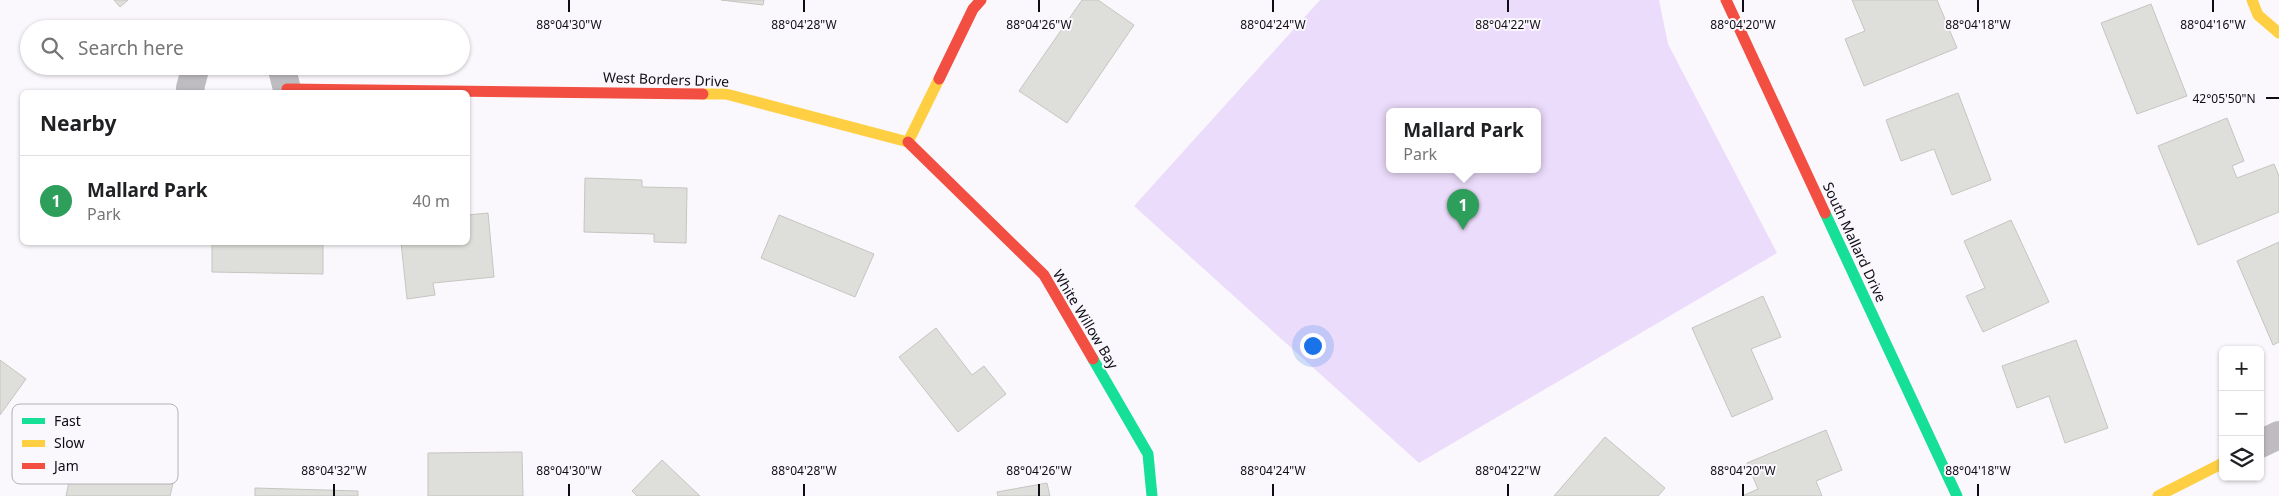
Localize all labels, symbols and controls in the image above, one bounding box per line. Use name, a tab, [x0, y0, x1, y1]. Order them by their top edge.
text: 88°04'30"W	[536, 16, 602, 33]
text: 88°04'28"W	[771, 16, 837, 33]
text: 88°04'26"W	[1006, 16, 1072, 33]
text: 88°04'24"W	[1240, 16, 1306, 33]
text: 88°04'22"W	[1475, 16, 1541, 33]
text: 88°04'20"W	[1710, 16, 1776, 33]
text: 88°04'18"W	[1945, 16, 2011, 33]
text: 88°04'16"W	[2180, 16, 2246, 33]
search box	[20, 20, 470, 75]
icon: search	[38, 34, 66, 62]
text: Search here	[78, 35, 184, 61]
street label: West Borders Drive	[603, 67, 730, 91]
text: 42°05'50"N	[2192, 90, 2256, 107]
popup	[1386, 108, 1541, 173]
text: Nearby	[40, 109, 116, 137]
text: Mallard Park	[1403, 117, 1524, 143]
text: Park	[1403, 143, 1437, 165]
text: Mallard Park	[87, 177, 208, 203]
street label: South Mallard Drive	[1819, 179, 1891, 305]
pin: 1	[1447, 189, 1479, 230]
text: 1	[51, 190, 61, 212]
text: 40 m	[413, 190, 450, 212]
text: Park	[87, 203, 121, 225]
street label: White Willow Bay	[1049, 266, 1124, 373]
your location	[1300, 333, 1326, 359]
map controls	[2219, 346, 2264, 481]
button: +	[2219, 346, 2264, 391]
button: −	[2219, 391, 2264, 436]
legend	[12, 404, 178, 484]
text: Fast	[54, 411, 81, 430]
text: Slow	[54, 433, 85, 452]
button: layers	[2219, 436, 2264, 481]
text: Jam	[52, 456, 79, 475]
text: 88°04'32"W	[301, 462, 367, 479]
text: 88°04'30"W	[536, 462, 602, 479]
text: 88°04'28"W	[771, 462, 837, 479]
text: 88°04'26"W	[1006, 462, 1072, 479]
text: 88°04'24"W	[1240, 462, 1306, 479]
text: 88°04'22"W	[1475, 462, 1541, 479]
text: 88°04'20"W	[1710, 462, 1776, 479]
text: 88°04'18"W	[1945, 462, 2011, 479]

